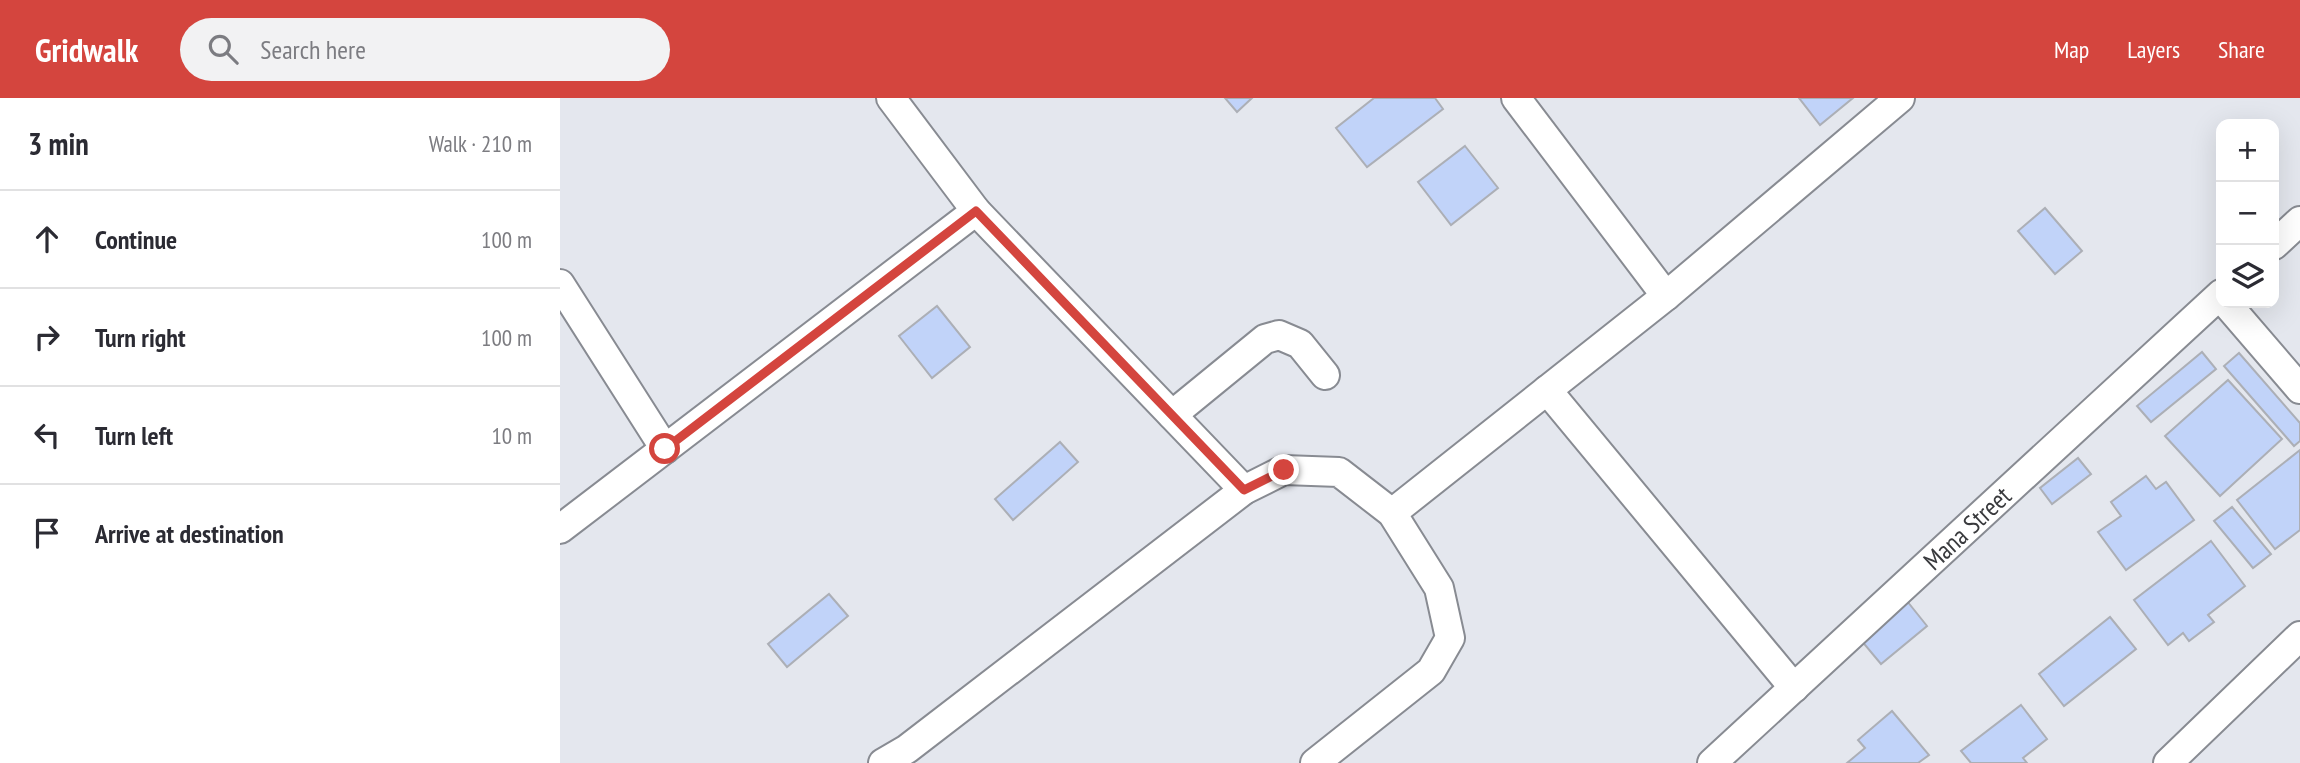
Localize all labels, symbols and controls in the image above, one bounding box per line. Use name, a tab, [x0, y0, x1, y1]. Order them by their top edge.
search box	[180, 18, 670, 81]
text: Gridwalk	[35, 28, 138, 71]
icon: search	[204, 30, 242, 68]
text: Search here	[260, 33, 366, 66]
text: Map	[2054, 34, 2089, 65]
text: Layers	[2127, 34, 2180, 65]
text: Share	[2218, 34, 2265, 65]
map controls	[2216, 119, 2279, 308]
button: +	[2216, 119, 2279, 182]
text: 3 min	[28, 124, 89, 163]
text: Walk · 210 m	[429, 129, 532, 158]
button: −	[2216, 182, 2279, 245]
icon: ahead	[28, 220, 66, 258]
text: Continue	[95, 223, 177, 256]
text: 100 m	[481, 225, 532, 254]
button: layers	[2216, 245, 2279, 308]
icon: right	[28, 318, 66, 356]
text: Turn right	[95, 321, 186, 354]
text: 100 m	[481, 323, 532, 352]
icon: left	[28, 416, 66, 454]
text: Turn left	[95, 419, 173, 452]
text: 10 m	[491, 421, 532, 450]
route start	[649, 433, 680, 464]
route end	[1268, 454, 1299, 485]
street label: Mana Street	[1916, 479, 2018, 577]
icon: arrive	[28, 514, 66, 552]
text: Arrive at destination	[95, 517, 284, 550]

